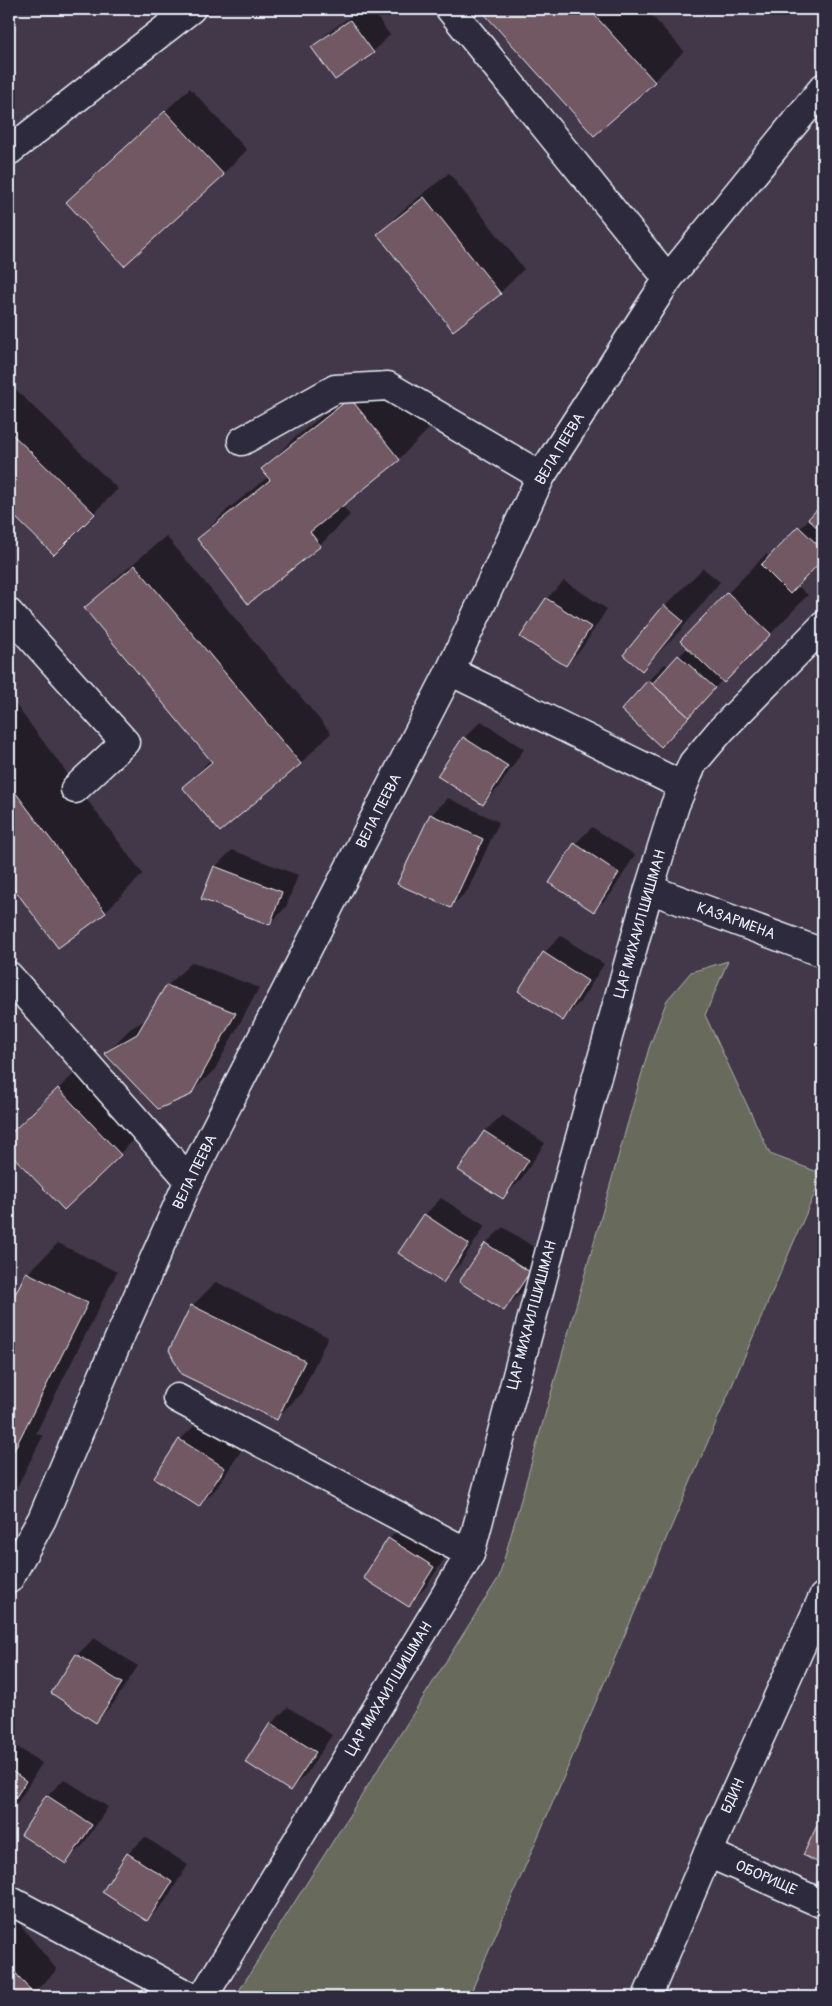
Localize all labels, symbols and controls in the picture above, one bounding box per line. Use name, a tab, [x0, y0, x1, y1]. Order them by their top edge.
street label: ВЕЛА ПЕЕВА	[531, 409, 589, 489]
street label: ВЕЛА ПЕЕВА	[352, 770, 406, 851]
street label: ЦАР МИХАИЛ ШИШМАН	[610, 848, 670, 1000]
street label: КАЗАРМЕНА	[694, 898, 778, 944]
street label: ВЕЛА ПЕЕВА	[169, 1131, 221, 1213]
street label: ЦАР МИХАИЛ ШИШМАН	[503, 1238, 561, 1392]
street label: ЦАР МИХАИЛ ШИШМАН	[341, 1618, 437, 1760]
street label: БДИН	[717, 1775, 749, 1817]
street label: ОБОРИЩЕ	[732, 1856, 800, 1900]

